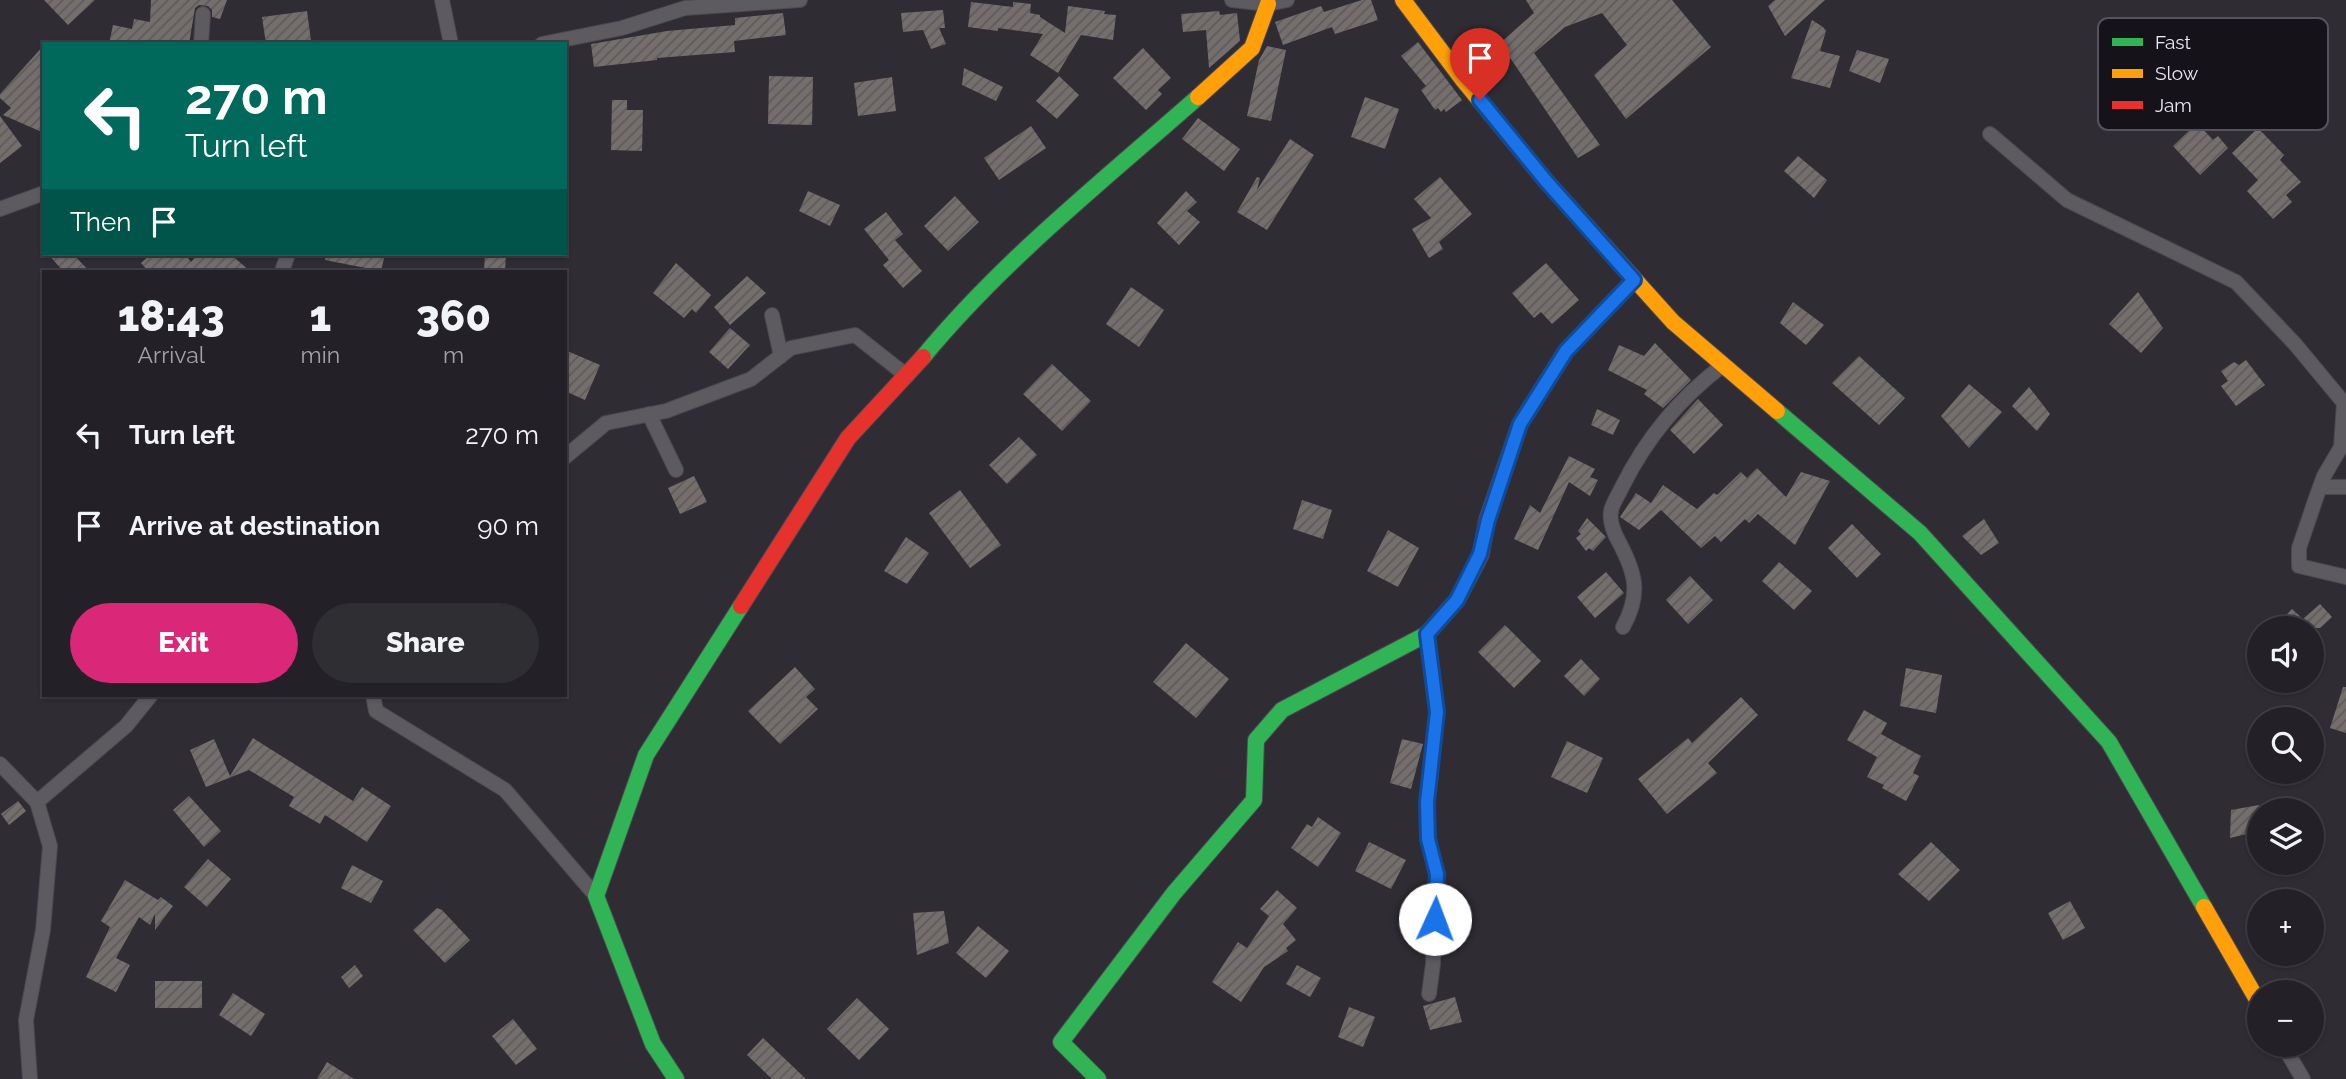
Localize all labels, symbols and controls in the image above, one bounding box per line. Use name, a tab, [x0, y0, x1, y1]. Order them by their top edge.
legend	[2098, 18, 2328, 130]
pin	[1450, 28, 1510, 100]
text: Fast	[2155, 31, 2191, 53]
icon: arrive	[1461, 39, 1499, 77]
text: Slow	[2155, 62, 2199, 84]
text: 270 m	[185, 68, 328, 125]
icon: left	[70, 70, 161, 161]
text: Jam	[2155, 94, 2192, 116]
text: Turn left	[185, 127, 307, 164]
icon: arrive	[145, 203, 183, 241]
text: Then	[70, 207, 131, 237]
text: 18:43	[118, 292, 225, 341]
text: 1	[309, 292, 331, 341]
text: 360	[416, 292, 491, 341]
text: Arrival	[138, 341, 205, 368]
text: min	[301, 341, 340, 368]
text: m	[443, 341, 464, 368]
icon: left	[70, 416, 108, 454]
text: Turn left	[129, 420, 235, 450]
text: 270 m	[465, 420, 539, 450]
icon: arrive	[70, 507, 108, 545]
text: Arrive at destination	[129, 511, 380, 541]
text: 90 m	[477, 511, 539, 541]
button: Exit	[70, 603, 298, 683]
button: Share	[312, 603, 539, 683]
map controls	[2247, 616, 2324, 1057]
button: sound	[2247, 616, 2324, 693]
button: search	[2247, 707, 2324, 784]
button: layers	[2247, 798, 2324, 875]
position arrow	[1398, 882, 1472, 956]
button: +	[2247, 889, 2324, 966]
button: −	[2247, 980, 2324, 1057]

